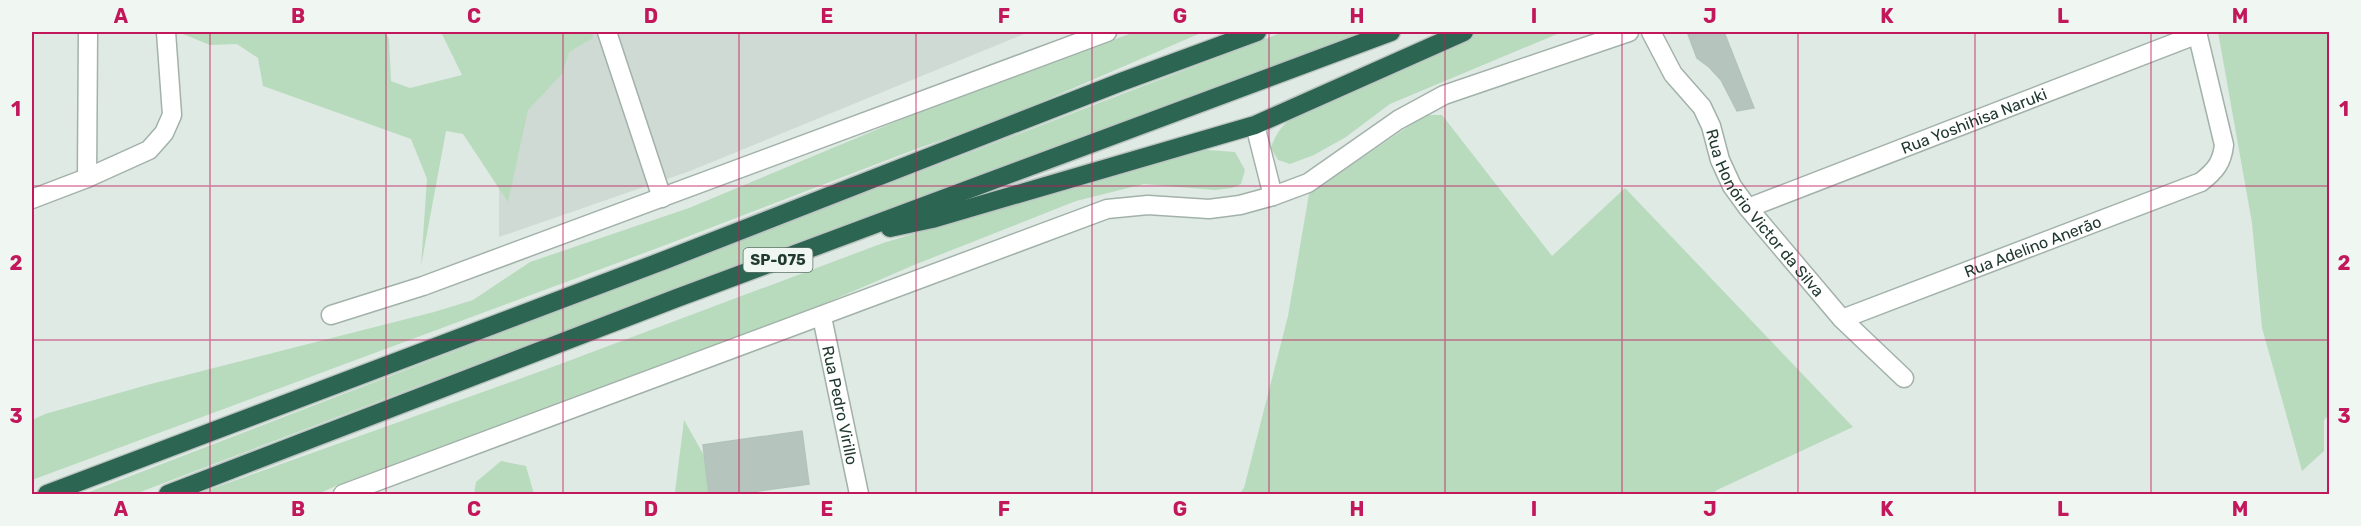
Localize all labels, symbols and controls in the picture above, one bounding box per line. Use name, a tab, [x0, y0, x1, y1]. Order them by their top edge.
text: A	[114, 4, 129, 28]
text: B	[291, 4, 305, 28]
text: C	[467, 4, 481, 28]
text: D	[644, 4, 658, 28]
text: E	[821, 4, 833, 28]
text: F	[998, 4, 1010, 28]
text: G	[1173, 4, 1187, 28]
text: H	[1350, 4, 1364, 28]
text: I	[1531, 4, 1537, 28]
text: J	[1703, 4, 1717, 28]
text: K	[1880, 4, 1894, 28]
text: L	[2057, 4, 2069, 28]
text: M	[2232, 4, 2248, 28]
street label: Rua Yoshihisa Naruki	[1898, 84, 2049, 158]
text: 1	[11, 97, 21, 121]
text: 1	[2339, 97, 2349, 121]
street label: Rua Honório Victor da Silva	[1703, 127, 1828, 300]
street label: Rua Adelino Anerão	[1961, 212, 2104, 281]
road number: SP-075	[744, 248, 812, 272]
text: 2	[10, 251, 23, 275]
text: 2	[2338, 251, 2351, 275]
street label: Rua Pedro Virillo	[819, 344, 862, 466]
text: 3	[9, 404, 23, 428]
text: 3	[2337, 404, 2351, 428]
text: A	[114, 497, 129, 521]
text: B	[291, 497, 305, 521]
text: C	[467, 497, 481, 521]
text: D	[644, 497, 658, 521]
text: E	[821, 497, 833, 521]
text: F	[998, 497, 1010, 521]
text: G	[1173, 497, 1187, 521]
text: H	[1350, 497, 1364, 521]
text: I	[1531, 497, 1537, 521]
text: J	[1703, 497, 1717, 521]
text: K	[1880, 497, 1894, 521]
text: L	[2057, 497, 2069, 521]
text: M	[2232, 497, 2248, 521]

